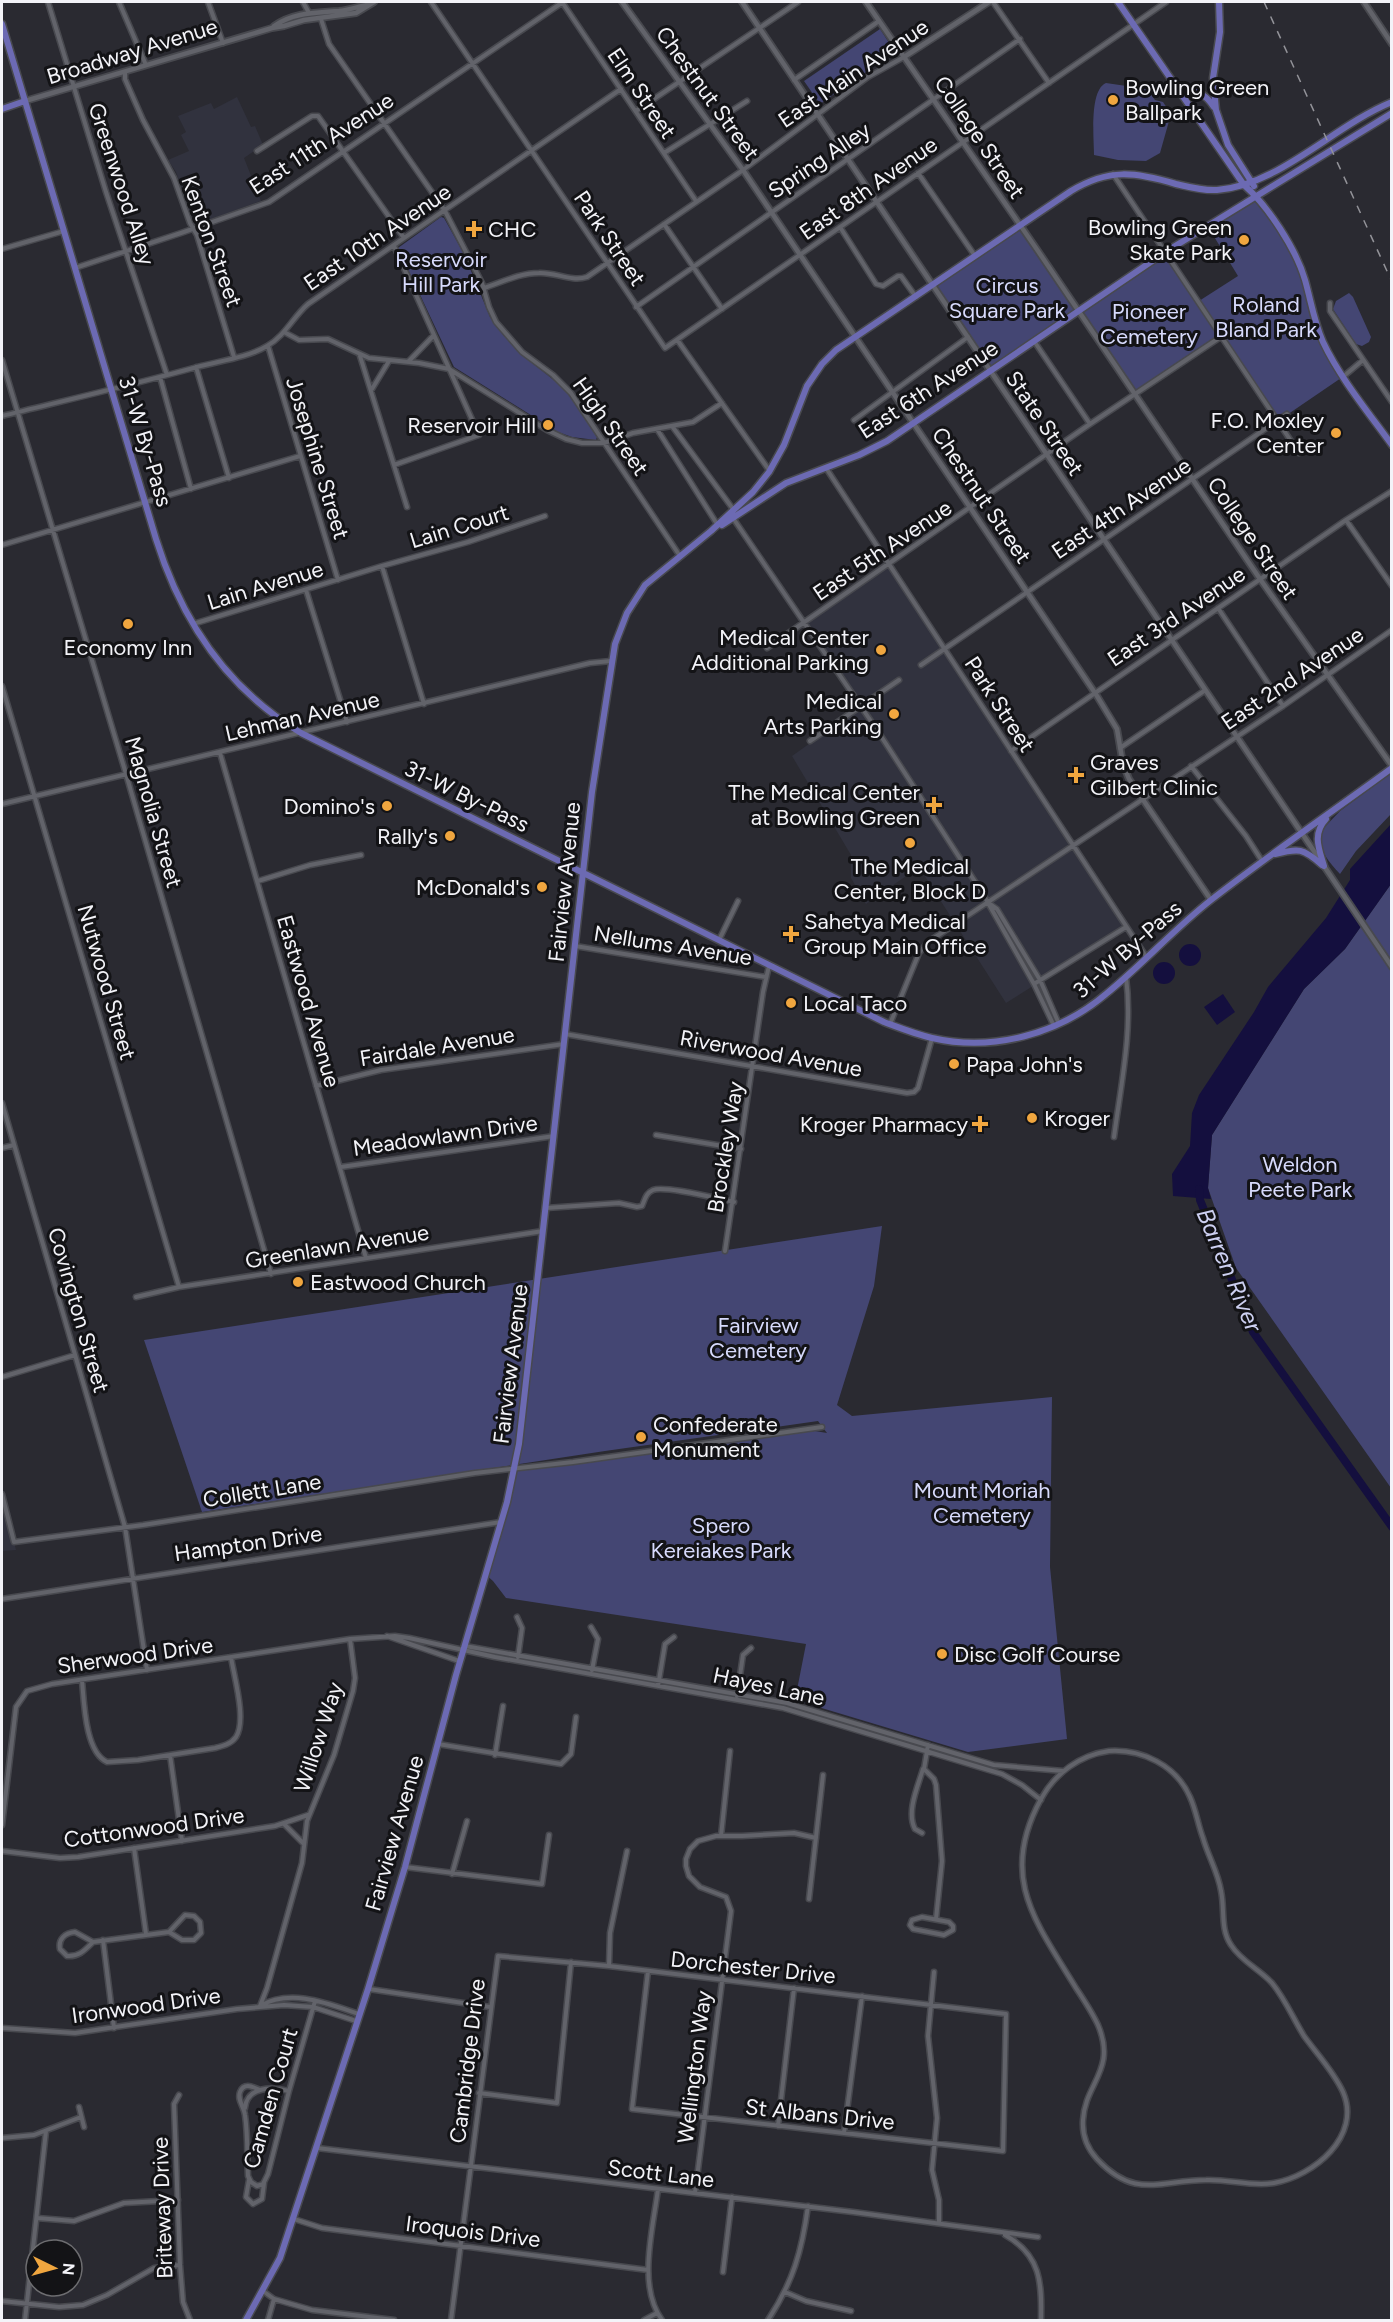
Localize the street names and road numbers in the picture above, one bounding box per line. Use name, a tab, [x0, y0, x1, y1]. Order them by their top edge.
street label: Broadway Avenue	[43, 13, 221, 90]
street label: East Main Avenue	[773, 13, 933, 134]
street label: Chestnut Street	[650, 21, 765, 165]
street label: Elm Street	[601, 43, 682, 144]
street label: College Street	[929, 71, 1031, 204]
street label: East 11th Avenue	[244, 87, 399, 200]
street label: Greenwood Alley	[83, 100, 161, 269]
street label: Spring Alley	[763, 116, 876, 204]
street label: East 8th Avenue	[794, 131, 942, 246]
street label: Kenton Street	[175, 172, 248, 311]
street label: East 10th Avenue	[298, 178, 456, 297]
street label: Park Street	[568, 186, 651, 291]
street label: East 6th Avenue	[853, 334, 1003, 445]
street label: State Street	[1000, 366, 1089, 481]
street label: High Street	[567, 372, 654, 481]
street label: 31-W By-Pass	[113, 373, 178, 510]
street label: Josephine Street	[280, 374, 355, 542]
street label: Chestnut Street	[926, 422, 1037, 569]
street label: East 4th Avenue	[1046, 452, 1196, 565]
street label: College Street	[1202, 472, 1304, 605]
street label: East 5th Avenue	[808, 494, 957, 607]
street label: Lain Court	[406, 499, 512, 554]
street label: Lain Avenue	[204, 555, 326, 616]
street label: East 3rd Avenue	[1102, 560, 1250, 672]
street label: East 2nd Avenue	[1216, 621, 1368, 736]
street label: Park Street	[959, 651, 1041, 757]
street label: Lehman Avenue	[222, 686, 382, 747]
street label: Magnolia Street	[119, 733, 188, 891]
street label: 31-W By-Pass	[400, 755, 533, 838]
street label: Fairview Avenue	[543, 801, 586, 963]
street label: 31-W By-Pass	[1067, 895, 1187, 1004]
street label: Nutwood Street	[71, 901, 142, 1063]
street label: Eastwood Avenue	[271, 912, 346, 1090]
street label: Nellums Avenue	[592, 920, 754, 971]
street label: Fairdale Avenue	[358, 1021, 516, 1072]
street label: Riverwood Avenue	[678, 1024, 864, 1083]
street label: Brockley Way	[702, 1079, 749, 1215]
street label: Meadowlawn Drive	[351, 1109, 539, 1162]
street label: Greenlawn Avenue	[243, 1219, 431, 1274]
street label: Covington Street	[42, 1225, 115, 1396]
street label: Fairview Avenue	[487, 1283, 534, 1446]
street label: Collett Lane	[201, 1468, 323, 1513]
street label: Hampton Drive	[172, 1520, 324, 1567]
street label: Sherwood Drive	[55, 1631, 215, 1680]
street label: Hayes Lane	[711, 1661, 827, 1711]
street label: Willow Way	[288, 1678, 349, 1795]
street label: Fairview Avenue	[359, 1752, 430, 1914]
street label: Cottonwood Drive	[62, 1801, 246, 1854]
street label: Dorchester Drive	[669, 1945, 837, 1990]
street label: Cambridge Drive	[444, 1977, 491, 2145]
street label: Ironwood Drive	[70, 1982, 222, 2029]
street label: Wellington Way	[672, 1989, 717, 2145]
street label: Camden Court	[238, 2025, 303, 2172]
street label: St Albans Drive	[744, 2093, 896, 2136]
street label: Briteway Drive	[147, 2137, 178, 2279]
street label: Scott Lane	[606, 2154, 716, 2193]
street label: Iroquois Drive	[404, 2210, 542, 2253]

